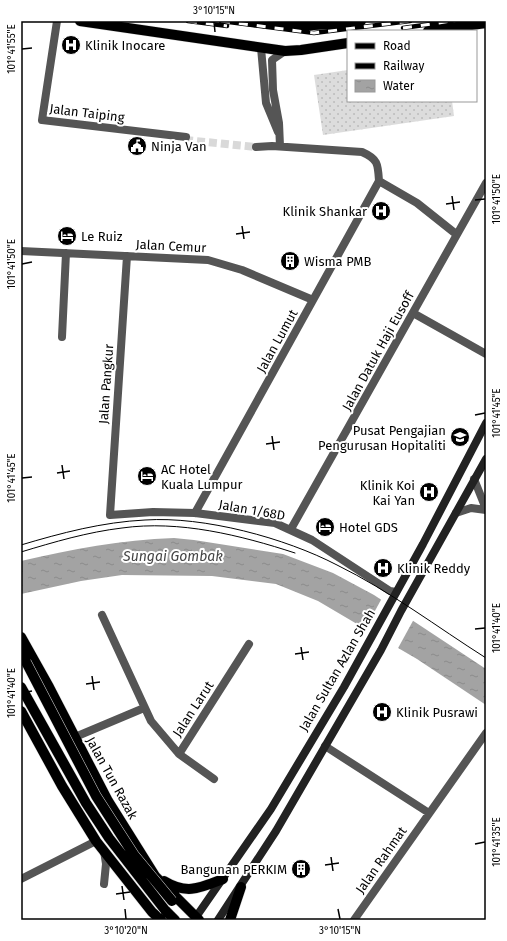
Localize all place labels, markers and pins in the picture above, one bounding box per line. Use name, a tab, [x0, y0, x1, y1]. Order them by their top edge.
hospital icon: Klinik Inocare	[60, 34, 82, 56]
place label: Klinik Inocare	[85, 38, 165, 53]
public building icon: Ninja Van	[126, 135, 148, 157]
place label: Ninja Van	[151, 139, 207, 154]
hospital icon: Klinik Shankar	[370, 200, 392, 222]
place label: Klinik Shankar	[283, 204, 367, 219]
hotel icon: Le Ruiz	[56, 225, 78, 247]
place label: Le Ruiz	[81, 229, 123, 244]
building icon: Wisma PMB	[279, 250, 301, 272]
place label: Wisma PMB	[304, 254, 371, 269]
place label: Pusat Pengajian Pengurusan Hopitaliti	[318, 423, 446, 453]
school or university icon: Pusat Pengajian Pengurusan Hopitaliti	[449, 426, 471, 448]
place label: AC Hotel Kuala Lumpur	[161, 462, 243, 492]
hotel icon: AC Hotel Kuala Lumpur	[136, 465, 158, 487]
place label: Klinik Koi Kai Yan	[360, 478, 415, 508]
hospital icon: Klinik Koi Kai Yan	[418, 481, 440, 503]
hotel icon: Hotel GDS	[314, 516, 336, 538]
place label: Hotel GDS	[339, 520, 398, 535]
hospital icon: Klinik Reddy	[372, 557, 394, 579]
place label: Klinik Reddy	[397, 561, 471, 576]
hospital icon: Klinik Pusrawi	[371, 701, 393, 723]
place label: Klinik Pusrawi	[396, 705, 478, 720]
building icon: Bangunan PERKIM	[290, 858, 312, 880]
place label: Bangunan PERKIM	[180, 862, 287, 877]

